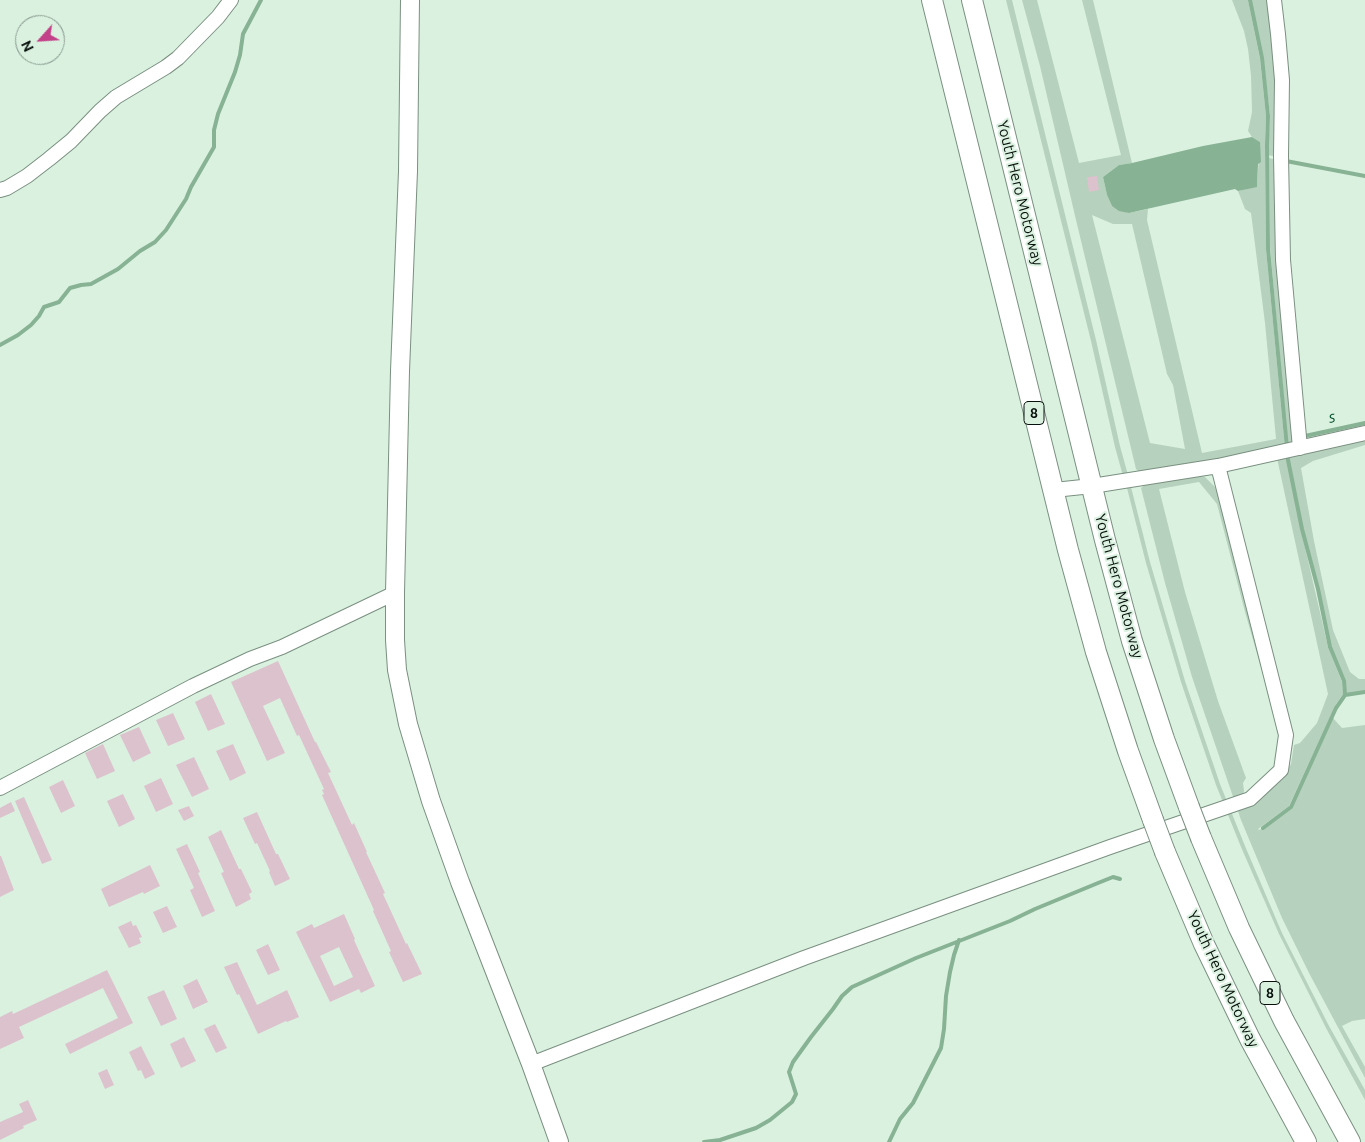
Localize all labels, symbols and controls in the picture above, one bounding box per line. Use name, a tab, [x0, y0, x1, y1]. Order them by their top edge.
north arrow	[15, 15, 65, 65]
text: N	[18, 38, 37, 54]
street label: Youth Hero Motorway	[993, 119, 1047, 267]
road number: 8	[1024, 402, 1044, 424]
water label: s	[1327, 407, 1337, 427]
street label: Youth Hero Motorway	[1091, 512, 1147, 660]
street label: Youth Hero Motorway	[1183, 908, 1263, 1050]
road number: 8	[1260, 981, 1280, 1004]

